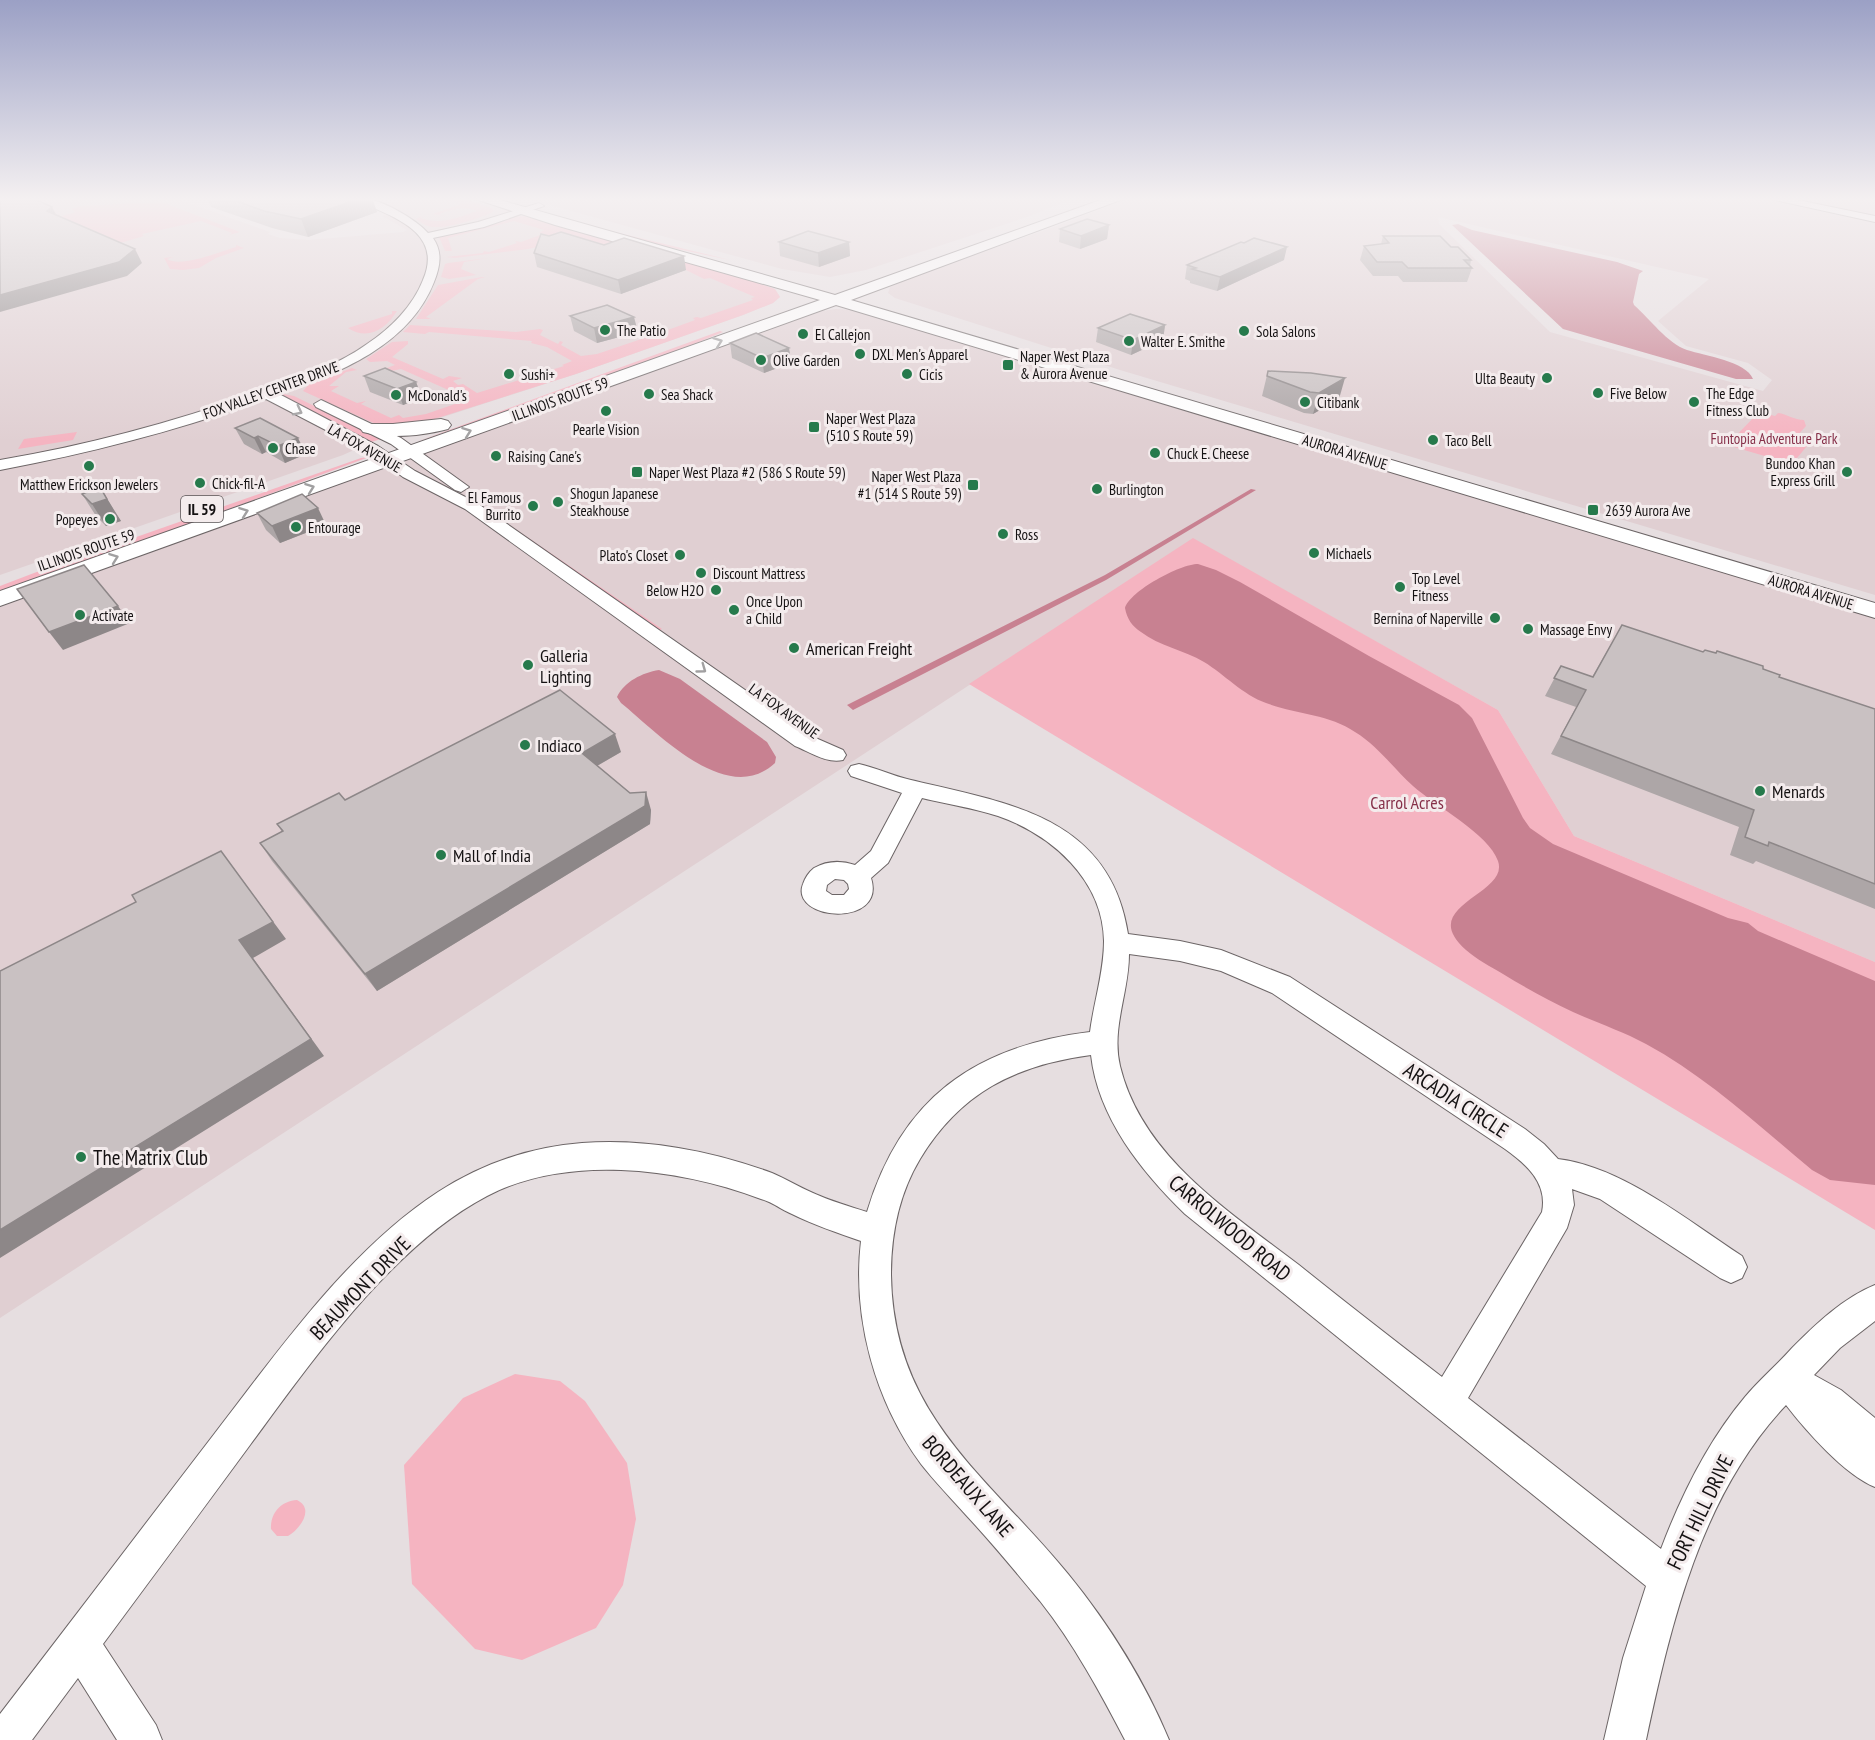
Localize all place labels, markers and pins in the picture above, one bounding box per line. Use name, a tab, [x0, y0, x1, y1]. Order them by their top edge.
place label: The Patio	[617, 321, 666, 340]
place label: Sola Salons	[1256, 322, 1316, 341]
marker: The Patio	[598, 323, 612, 337]
marker: Sola Salons	[1237, 324, 1251, 338]
place label: El Callejon	[815, 325, 870, 344]
marker: El Callejon	[796, 327, 810, 341]
place label: Walter E. Smithe	[1141, 332, 1225, 351]
marker: Walter E. Smithe	[1122, 334, 1136, 348]
place label: DXL Men's Apparel	[872, 345, 969, 364]
marker: DXL Men's Apparel	[853, 347, 867, 361]
place label: Naper West Plaza & Aurora Avenue	[1020, 347, 1110, 383]
place label: Olive Garden	[773, 351, 840, 370]
marker: Olive Garden	[754, 353, 768, 367]
marker: Naper West Plaza & Aurora Avenue	[1001, 358, 1015, 372]
place label: Sushi+	[521, 365, 555, 384]
place label: Cicis	[919, 365, 943, 384]
marker: Sushi+	[502, 367, 516, 381]
marker: Cicis	[900, 367, 914, 381]
place label: Ulta Beauty	[1475, 369, 1535, 388]
marker: Ulta Beauty	[1540, 371, 1554, 385]
place label: Five Below	[1610, 384, 1667, 403]
place label: The Edge Fitness Club	[1706, 384, 1769, 420]
place label: Sea Shack	[661, 385, 713, 404]
place label: McDonald's	[408, 386, 467, 405]
marker: Five Below	[1591, 386, 1605, 400]
marker: Sea Shack	[642, 387, 656, 401]
marker: McDonald's	[389, 388, 403, 402]
place label: Citibank	[1317, 393, 1360, 412]
marker: Citibank	[1298, 395, 1312, 409]
marker: The Edge Fitness Club	[1687, 395, 1701, 409]
marker: Pearle Vision	[599, 404, 613, 418]
place label: Naper West Plaza (510 S Route 59)	[826, 409, 916, 445]
place label: Pearle Vision	[573, 420, 639, 439]
marker: Naper West Plaza (510 S Route 59)	[807, 420, 821, 434]
place label: Taco Bell	[1445, 431, 1492, 450]
marker: Taco Bell	[1426, 433, 1440, 447]
place label: Chase	[285, 439, 316, 458]
marker: Chase	[266, 441, 280, 455]
place label: Chuck E. Cheese	[1167, 444, 1249, 463]
marker: Chuck E. Cheese	[1148, 446, 1162, 460]
place label: Raising Cane's	[508, 447, 581, 466]
marker: Raising Cane's	[489, 449, 503, 463]
place label: Bundoo Khan Express Grill	[1766, 454, 1835, 490]
marker: Matthew Erickson Jewelers	[82, 459, 96, 473]
place label: Naper West Plaza #2 (586 S Route 59)	[649, 463, 845, 482]
marker: Naper West Plaza #2 (586 S Route 59)	[630, 465, 644, 479]
marker: Bundoo Khan Express Grill	[1840, 465, 1854, 479]
place label: Naper West Plaza #1 (514 S Route 59)	[858, 467, 962, 503]
place label: Chick-fil-A	[212, 474, 266, 493]
place label: Matthew Erickson Jewelers	[20, 475, 158, 494]
marker: Chick-fil-A	[193, 476, 207, 490]
marker: Naper West Plaza #1 (514 S Route 59)	[966, 478, 980, 492]
place label: Burlington	[1109, 480, 1164, 499]
marker: Burlington	[1090, 482, 1104, 496]
place label: Shogun Japanese Steakhouse	[570, 484, 658, 520]
place label: El Famous Burrito	[468, 488, 521, 524]
marker: Shogun Japanese Steakhouse	[551, 495, 565, 509]
marker: El Famous Burrito	[526, 499, 540, 513]
place label: 2639 Aurora Ave	[1605, 501, 1691, 520]
marker: 2639 Aurora Ave	[1586, 503, 1600, 517]
place label: Popeyes	[56, 510, 98, 529]
marker: Popeyes	[103, 512, 117, 526]
place label: Entourage	[308, 518, 361, 537]
marker: Entourage	[289, 520, 303, 534]
place label: Ross	[1015, 525, 1038, 544]
marker: Ross	[996, 527, 1010, 541]
place label: Michaels	[1326, 544, 1372, 563]
place label: Plato's Closet	[600, 546, 668, 565]
marker: Michaels	[1307, 546, 1321, 560]
marker: Plato's Closet	[673, 548, 687, 562]
place label: Discount Mattress	[713, 564, 805, 583]
marker: Discount Mattress	[694, 566, 708, 580]
place label: Top Level Fitness	[1412, 569, 1461, 605]
marker: Top Level Fitness	[1393, 580, 1407, 594]
place label: Below H2O	[646, 581, 704, 600]
marker: Below H2O	[709, 583, 723, 597]
place label: Once Upon a Child	[746, 592, 803, 628]
marker: Once Upon a Child	[727, 603, 741, 617]
place label: Activate	[92, 606, 134, 625]
marker: Activate	[73, 608, 87, 622]
place label: Bernina of Naperville	[1373, 609, 1483, 628]
marker: Bernina of Naperville	[1488, 611, 1502, 625]
place label: Massage Envy	[1540, 620, 1613, 639]
marker: Massage Envy	[1521, 622, 1535, 636]
place label: American Freight	[806, 637, 912, 660]
marker: American Freight	[787, 641, 801, 655]
place label: Galleria Lighting	[540, 644, 592, 688]
marker: Galleria Lighting	[521, 658, 535, 672]
place label: Indiaco	[537, 734, 582, 757]
marker: Indiaco	[518, 738, 532, 752]
place label: Menards	[1772, 780, 1825, 803]
marker: Menards	[1753, 784, 1767, 798]
place label: Mall of India	[453, 844, 531, 867]
marker: Mall of India	[434, 848, 448, 862]
place label: The Matrix Club	[93, 1144, 208, 1171]
marker: The Matrix Club	[74, 1150, 88, 1164]

